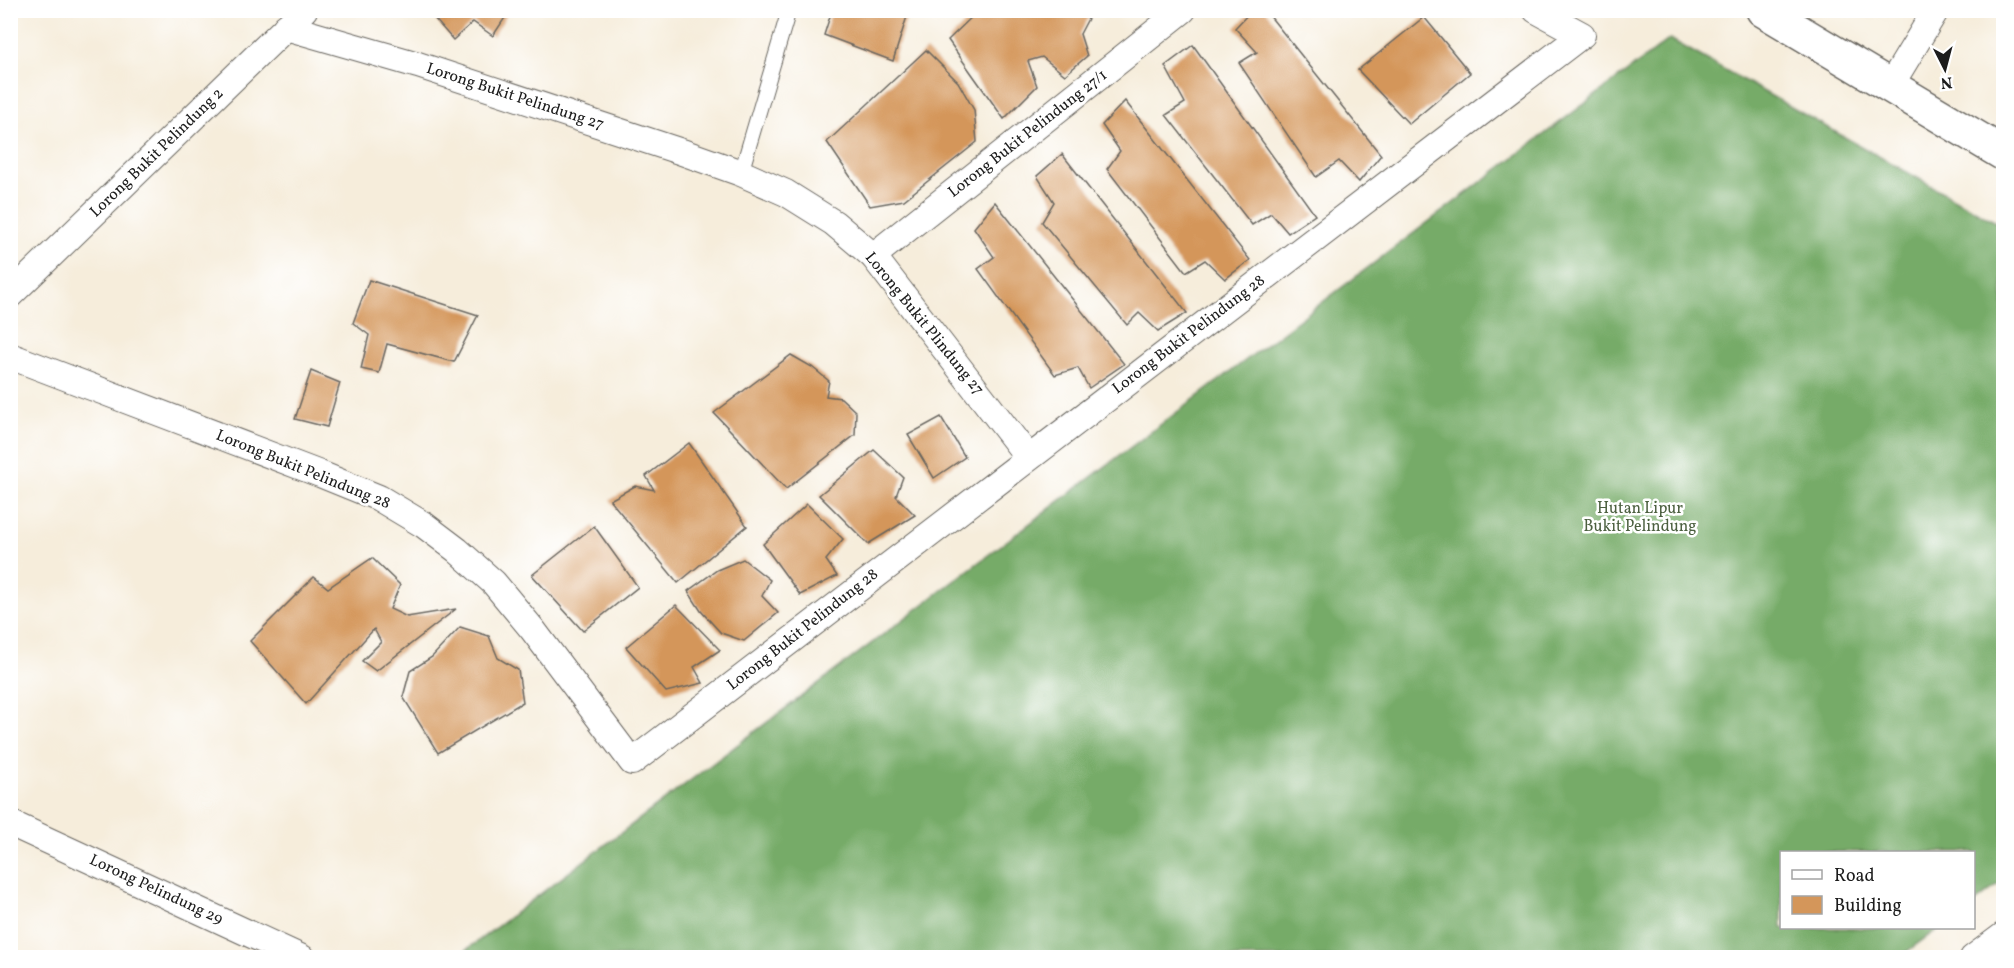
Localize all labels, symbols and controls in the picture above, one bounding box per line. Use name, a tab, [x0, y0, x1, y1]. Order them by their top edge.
north arrow	[1915, 39, 1975, 99]
street label: Lorong Bukit Pelindung 27	[423, 58, 607, 136]
street label: Lorong Bukit Pelindung 27/1	[944, 65, 1112, 203]
text: N	[1939, 70, 1953, 94]
street label: Lorong Bukit Pelindung 2	[85, 83, 229, 223]
street label: Lorong Bukit Plindung 27	[859, 248, 989, 400]
street label: Lorong Bukit Pelindung 28	[1108, 270, 1270, 400]
street label: Lorong Bukit Pelindung 28	[212, 425, 394, 515]
park label: Hutan Lipur Bukit Pelindung	[1584, 498, 1696, 538]
street label: Lorong Bukit Pelindung 28	[723, 564, 883, 696]
street label: Lorong Pelindung 29	[86, 849, 226, 931]
legend	[1780, 851, 1975, 929]
text: Road	[1834, 864, 1875, 889]
text: Building	[1834, 894, 1902, 919]

